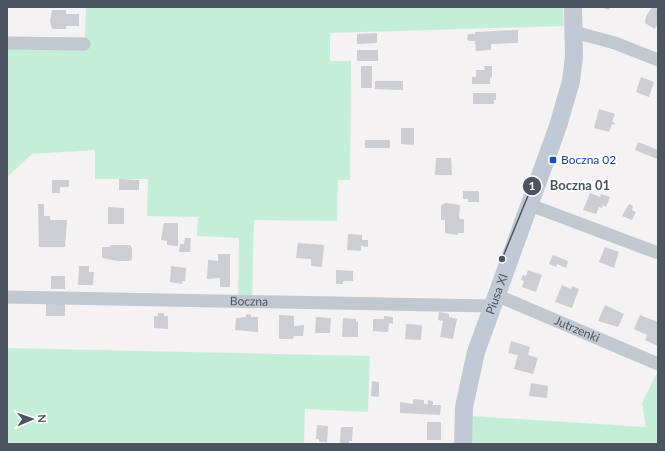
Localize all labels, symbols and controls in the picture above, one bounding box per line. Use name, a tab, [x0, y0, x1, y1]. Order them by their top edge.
place label: Boczna 02	[561, 152, 616, 167]
marker: Boczna 02	[548, 155, 558, 165]
callout: Boczna 01	[522, 173, 618, 198]
text: Boczna 01	[550, 177, 610, 193]
text: 1	[529, 178, 536, 193]
street label: Piusa XI	[482, 271, 511, 316]
street label: Boczna	[230, 293, 268, 309]
street label: Jutrzenki	[552, 313, 602, 345]
north arrow	[12, 399, 52, 439]
text: N	[36, 414, 49, 423]

